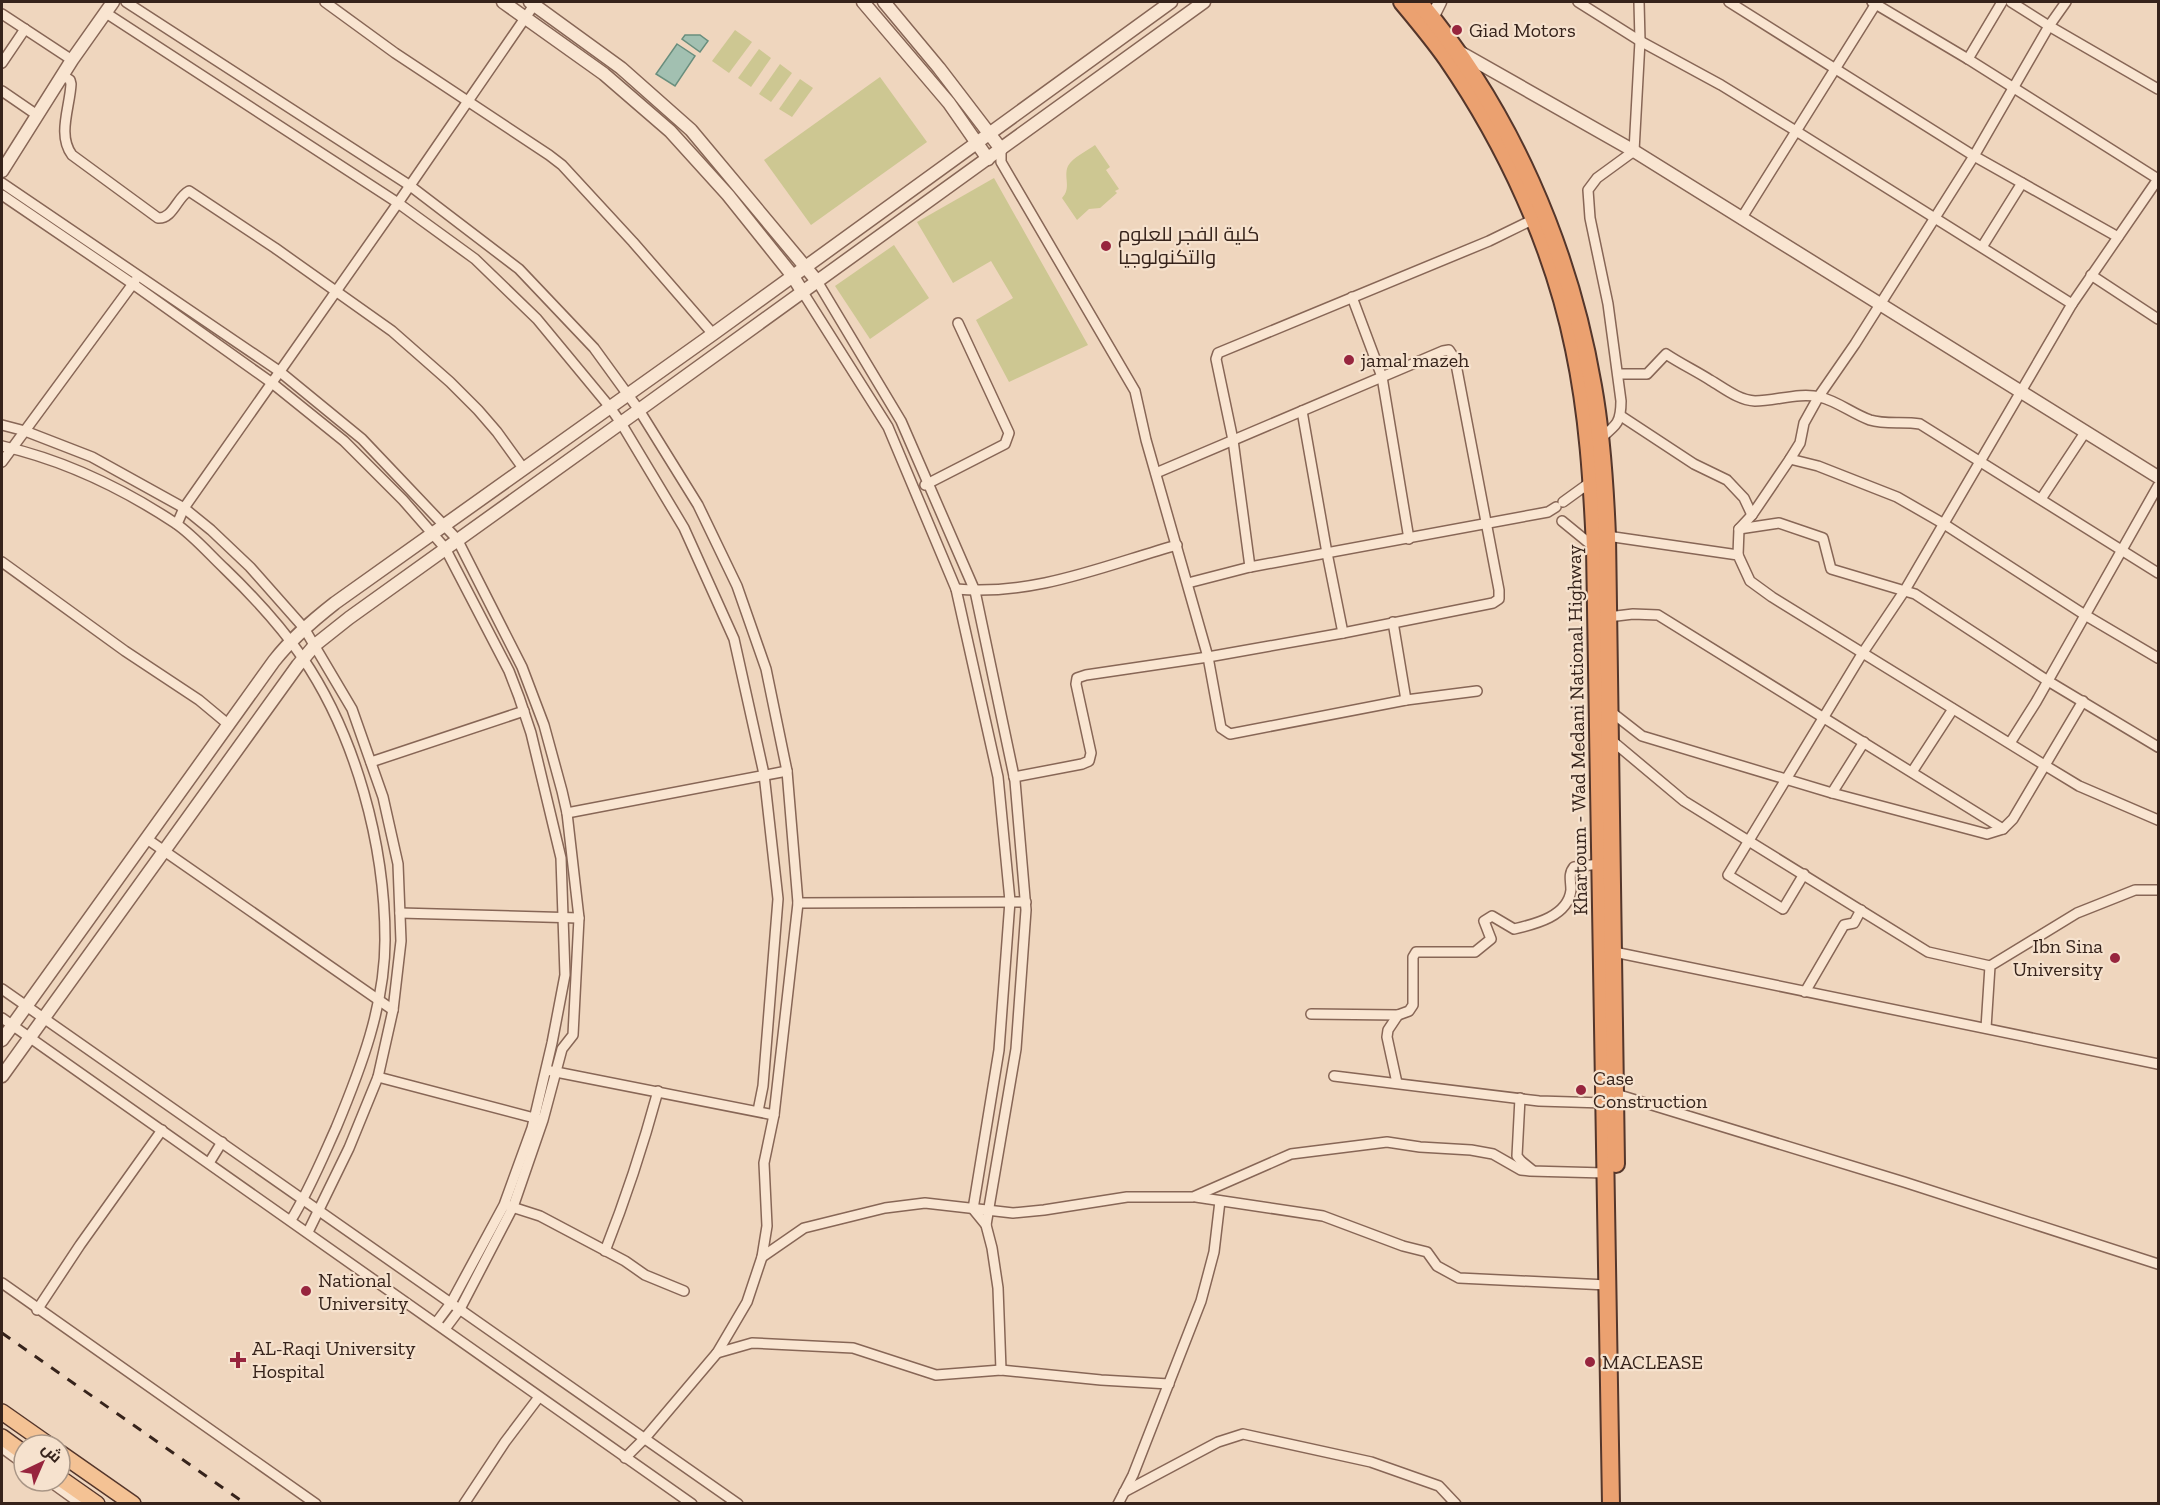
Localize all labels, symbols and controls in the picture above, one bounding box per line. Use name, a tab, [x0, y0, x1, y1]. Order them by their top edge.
place label: Giad Motors	[1469, 18, 1576, 42]
marker: Giad Motors	[1450, 23, 1464, 37]
place label: كلية الفجر للعلوم والتكنولوجيا	[1118, 222, 1259, 269]
marker: كلية الفجر للعلوم والتكنولوجيا	[1099, 239, 1113, 253]
place label: jamal mazeh	[1360, 348, 1470, 372]
marker: jamal mazeh	[1342, 353, 1356, 367]
street label: Khartoum - Wad Medani National Highway	[1562, 544, 1592, 916]
place label: Ibn Sina University	[2013, 934, 2104, 981]
marker: Ibn Sina University	[2108, 951, 2122, 965]
place label: Case Construction	[1593, 1066, 1708, 1113]
marker: Case Construction	[1574, 1083, 1588, 1097]
place label: National University	[318, 1268, 409, 1315]
marker: National University	[299, 1284, 313, 1298]
place label: AL-Raqi University Hospital	[252, 1336, 416, 1383]
place label: MACLEASE	[1602, 1350, 1703, 1374]
marker: AL-Raqi University Hospital	[229, 1351, 247, 1369]
marker: MACLEASE	[1583, 1355, 1597, 1369]
north arrow	[12, 1433, 72, 1493]
text: ش	[38, 1439, 66, 1467]

